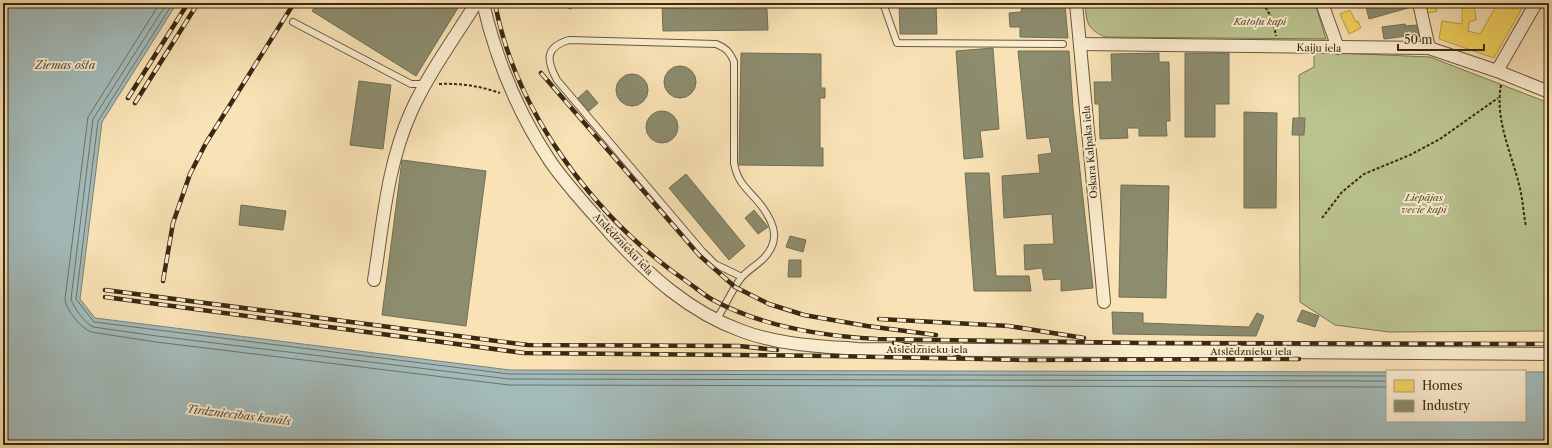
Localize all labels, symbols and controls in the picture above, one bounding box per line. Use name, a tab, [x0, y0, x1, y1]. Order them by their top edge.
park label: Katoļu kapi	[1233, 15, 1287, 28]
scale bar	[1398, 26, 1484, 52]
text: 50 m	[1404, 32, 1433, 47]
street label: Kaiju iela	[1297, 41, 1342, 55]
water label: Ziemas osta	[34, 58, 96, 72]
street label: Oskara Kalpaka iela	[1079, 104, 1101, 199]
park label: Liepājas vecie kapi	[1401, 191, 1447, 216]
street label: Atslēdznieku iela	[589, 209, 656, 278]
street label: Atslēdznieku iela	[885, 343, 968, 356]
street label: Atslēdznieku iela	[1209, 345, 1292, 358]
legend	[1386, 370, 1526, 422]
text: Homes	[1422, 378, 1462, 393]
text: Industry	[1422, 398, 1470, 413]
water label: Tirdzniecības kanāls	[186, 402, 292, 428]

